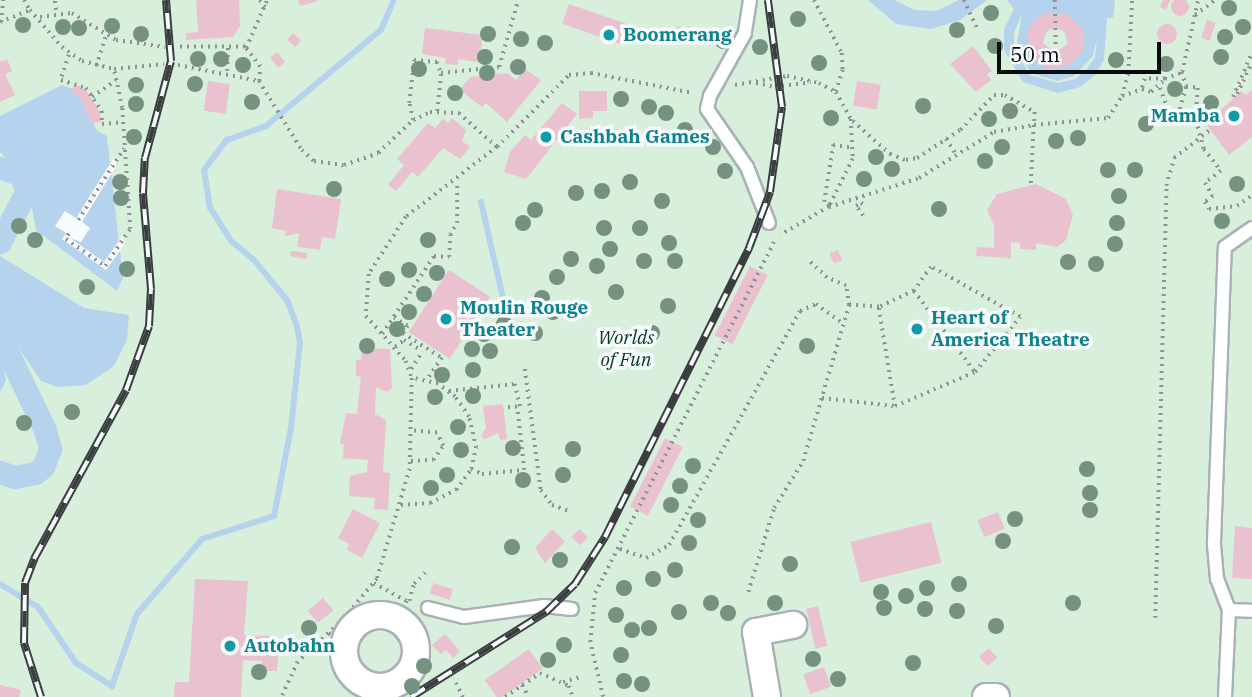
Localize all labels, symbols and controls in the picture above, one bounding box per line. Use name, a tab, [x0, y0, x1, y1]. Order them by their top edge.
place label: Boomerang	[623, 24, 732, 46]
marker: Boomerang	[601, 27, 617, 43]
scale bar	[1000, 28, 1164, 72]
text: 50 m	[1010, 40, 1060, 68]
place label: Mamba	[1151, 105, 1220, 127]
marker: Mamba	[1226, 108, 1242, 124]
place label: Cashbah Games	[560, 126, 710, 148]
marker: Cashbah Games	[538, 129, 554, 145]
place label: Moulin Rouge Theater	[460, 297, 588, 341]
place label: Heart of America Theatre	[931, 307, 1090, 351]
marker: Moulin Rouge Theater	[438, 311, 454, 327]
marker: Heart of America Theatre	[909, 321, 925, 337]
park label: Worlds of Fun	[598, 327, 654, 371]
place label: Autobahn	[244, 635, 335, 657]
marker: Autobahn	[222, 638, 238, 654]

